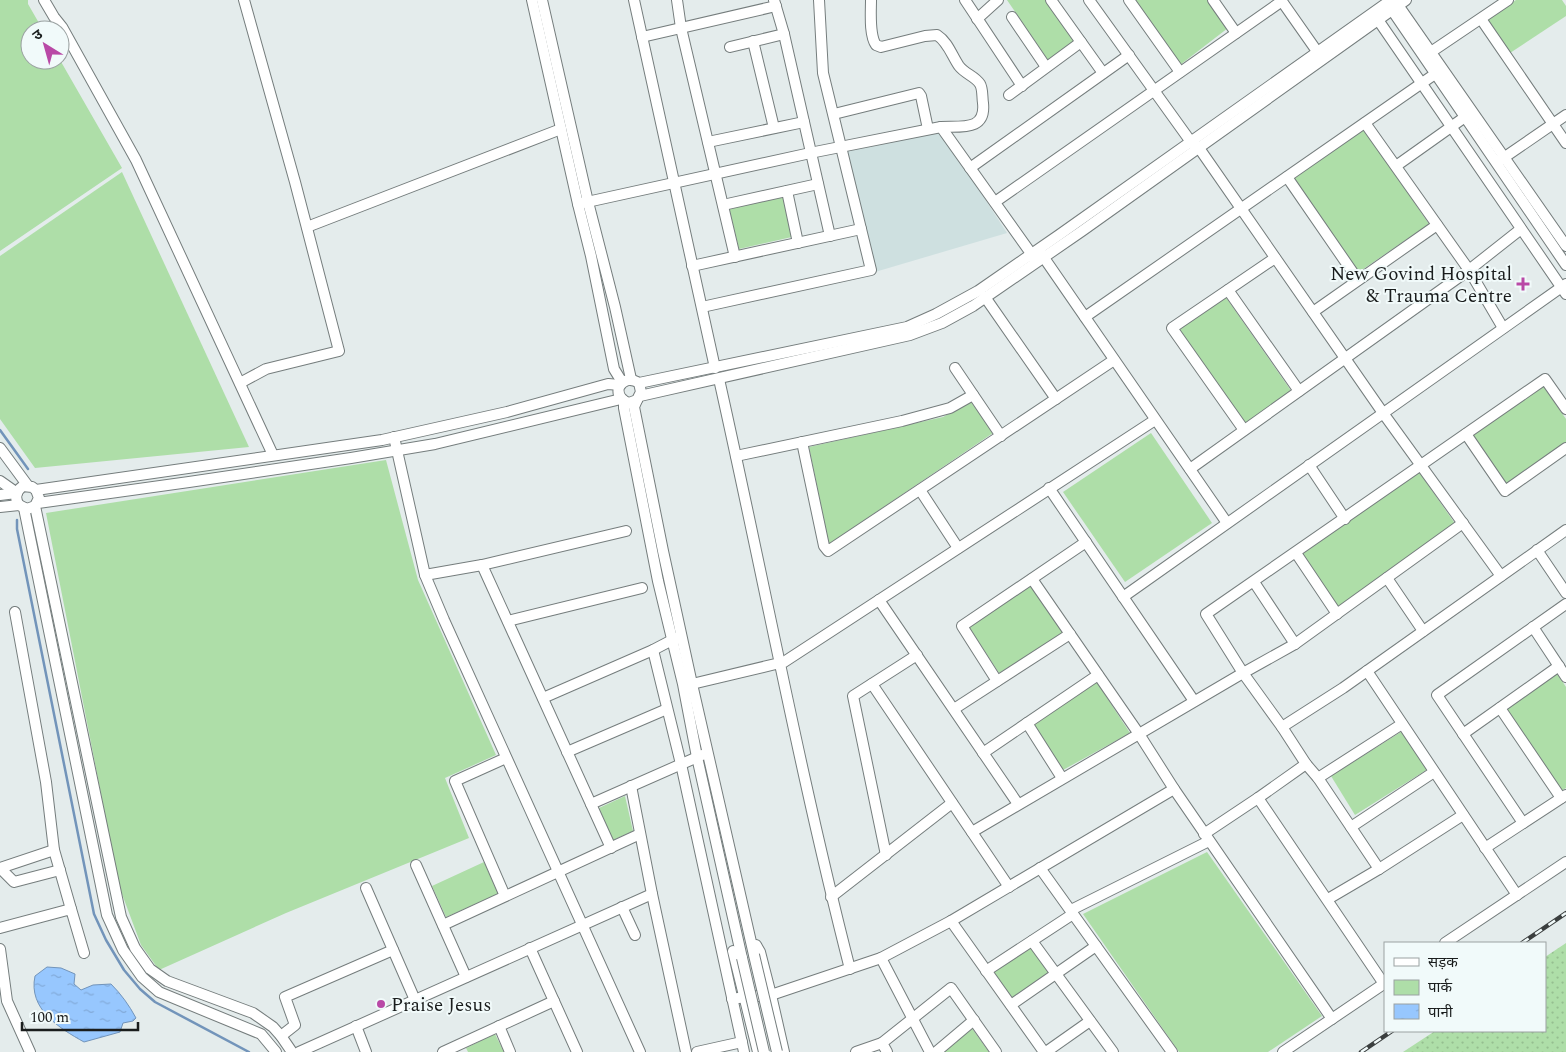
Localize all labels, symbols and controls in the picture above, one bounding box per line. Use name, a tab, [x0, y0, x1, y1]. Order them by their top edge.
north arrow	[20, 20, 70, 70]
text: उ	[28, 24, 48, 46]
place label: New Govind Hospital & Trauma Centre	[1330, 260, 1512, 311]
marker: New Govind Hospital & Trauma Centre	[1516, 277, 1530, 291]
legend	[1384, 942, 1546, 1032]
text: सड़क	[1428, 951, 1458, 974]
text: पार्क	[1428, 976, 1452, 999]
place label: Praise Jesus	[391, 991, 491, 1020]
marker: Praise Jesus	[375, 998, 387, 1010]
scale bar	[22, 1000, 139, 1032]
text: पानी	[1428, 1001, 1454, 1024]
text: 100 m	[30, 1006, 69, 1029]

